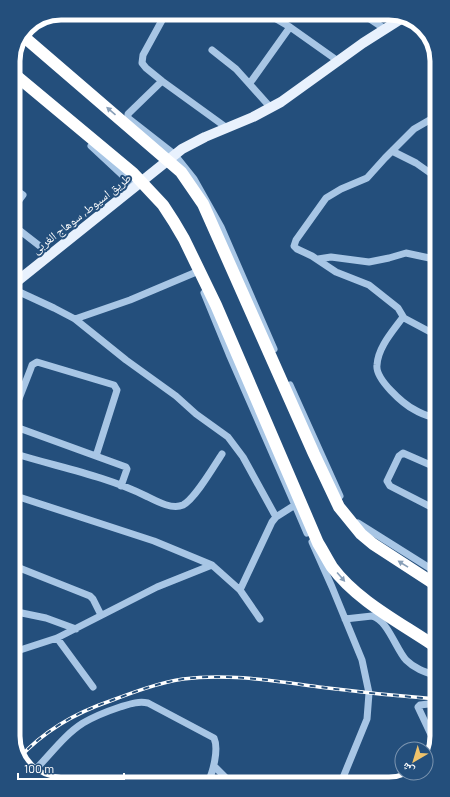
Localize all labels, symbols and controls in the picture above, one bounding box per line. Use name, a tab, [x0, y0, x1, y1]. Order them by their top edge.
one-way arrow	[106, 107, 116, 116]
street label: طريق اسيوط, سوهاج الغربى	[29, 170, 134, 257]
one-way arrow	[398, 560, 408, 568]
one-way arrow	[336, 571, 345, 582]
north arrow	[394, 741, 434, 781]
scale bar	[18, 755, 124, 781]
text: ش	[399, 759, 417, 778]
text: 100 m	[24, 761, 54, 775]

